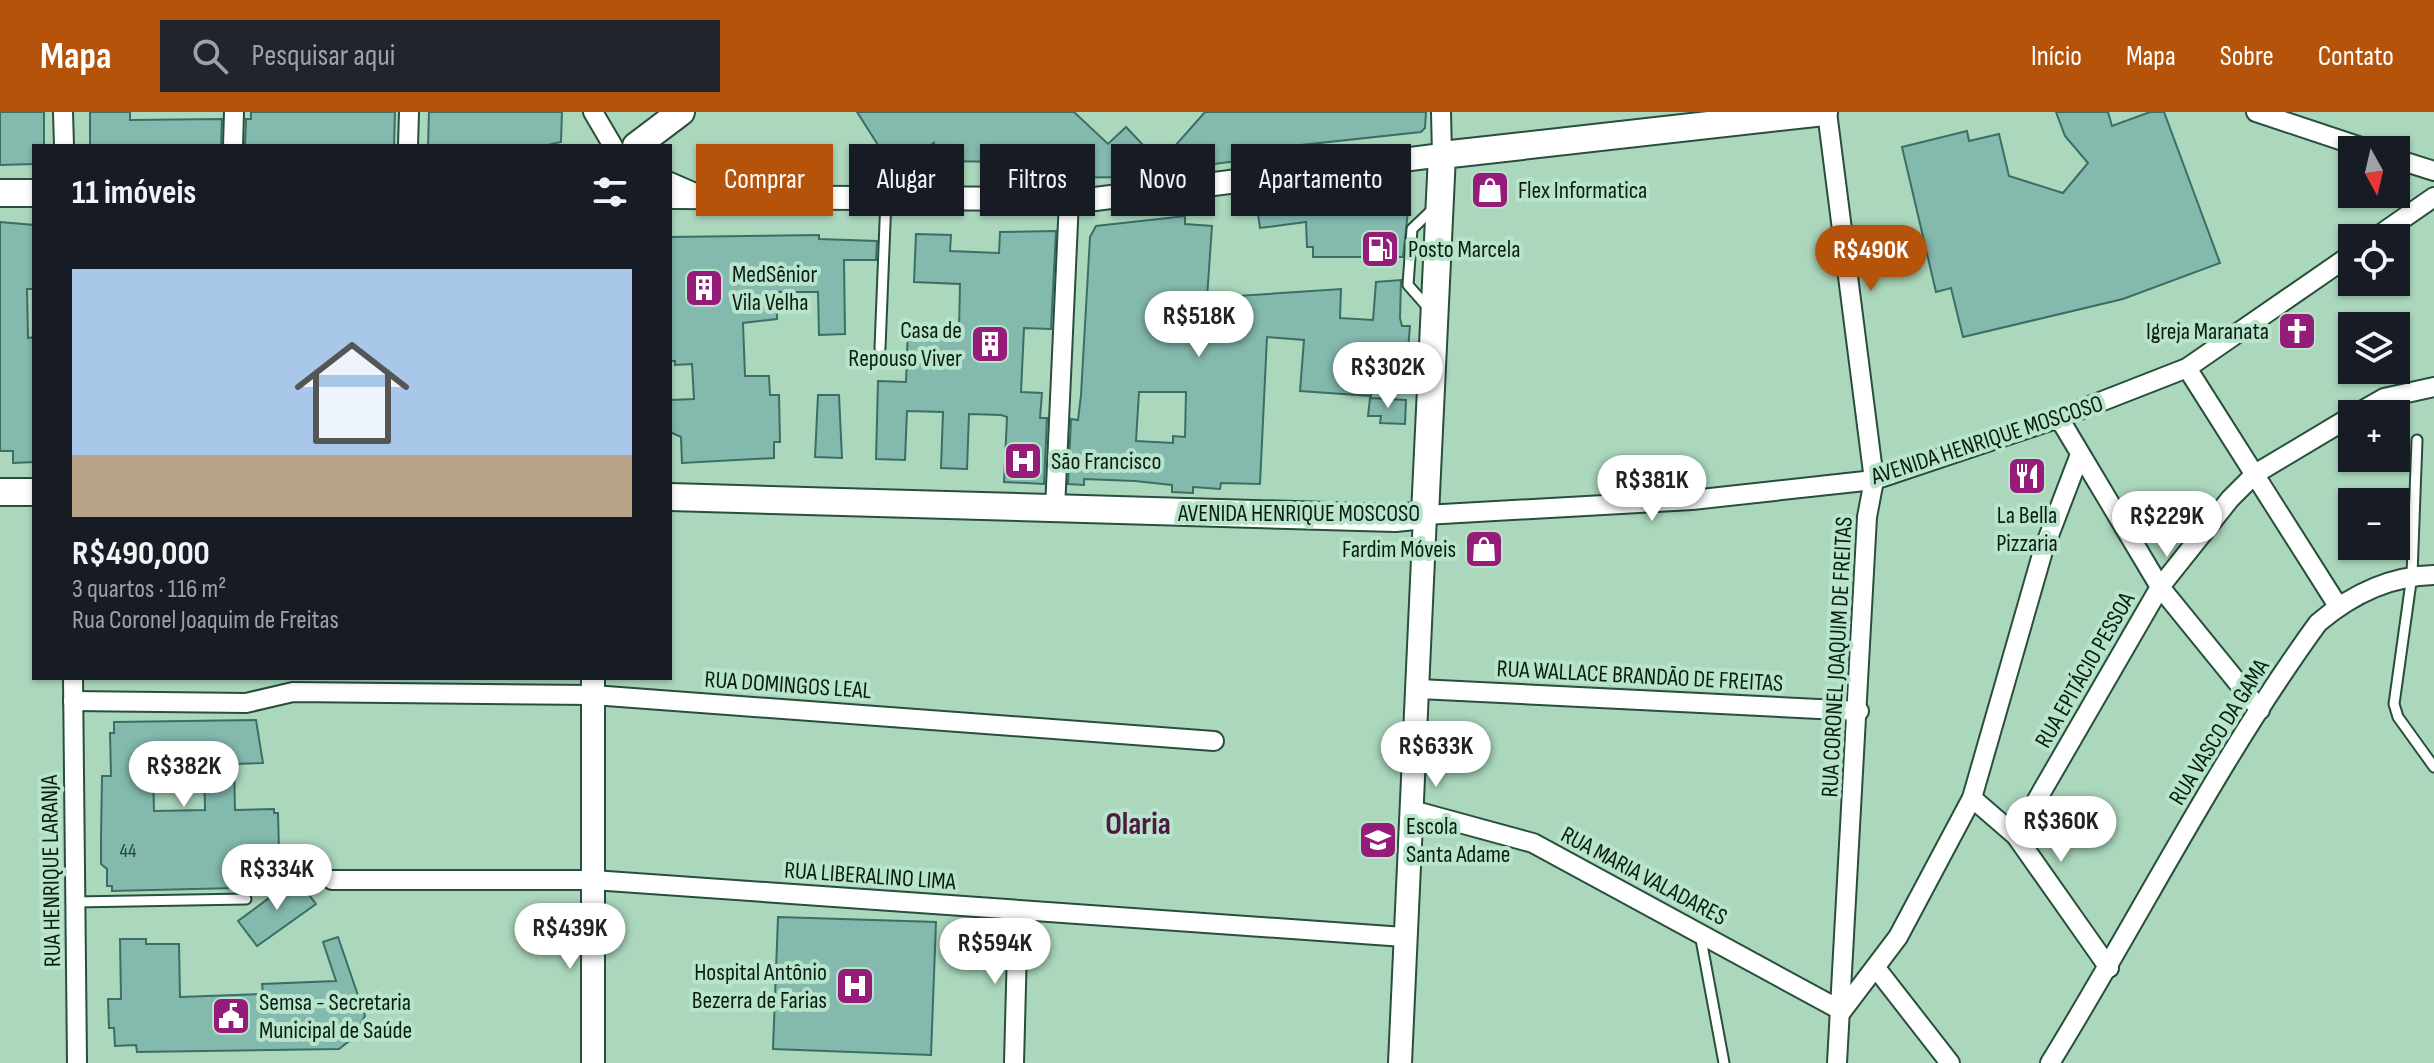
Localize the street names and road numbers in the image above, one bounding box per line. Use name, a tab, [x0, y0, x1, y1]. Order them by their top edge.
street label: AVENIDA HENRIQUE MOSCOSO	[1866, 389, 2107, 491]
street label: AVENIDA HENRIQUE MOSCOSO	[1177, 499, 1420, 528]
street label: RUA CORONEL JOAQUIM DE FREITAS	[1815, 516, 1859, 798]
street label: RUA EPITÁCIO PESSOA	[2029, 586, 2142, 753]
street label: RUA VASCO DA GAMA	[2162, 653, 2276, 810]
street label: RUA WALLACE BRANDÃO DE FREITAS	[1496, 654, 1784, 698]
street label: RUA DOMINGOS LEAL	[704, 665, 873, 705]
street label: RUA HENRIQUE LARANJA	[35, 774, 67, 967]
street label: RUA MARIA VALADARES	[1556, 820, 1732, 932]
street label: RUA LIBERALINO LIMA	[783, 856, 958, 897]

